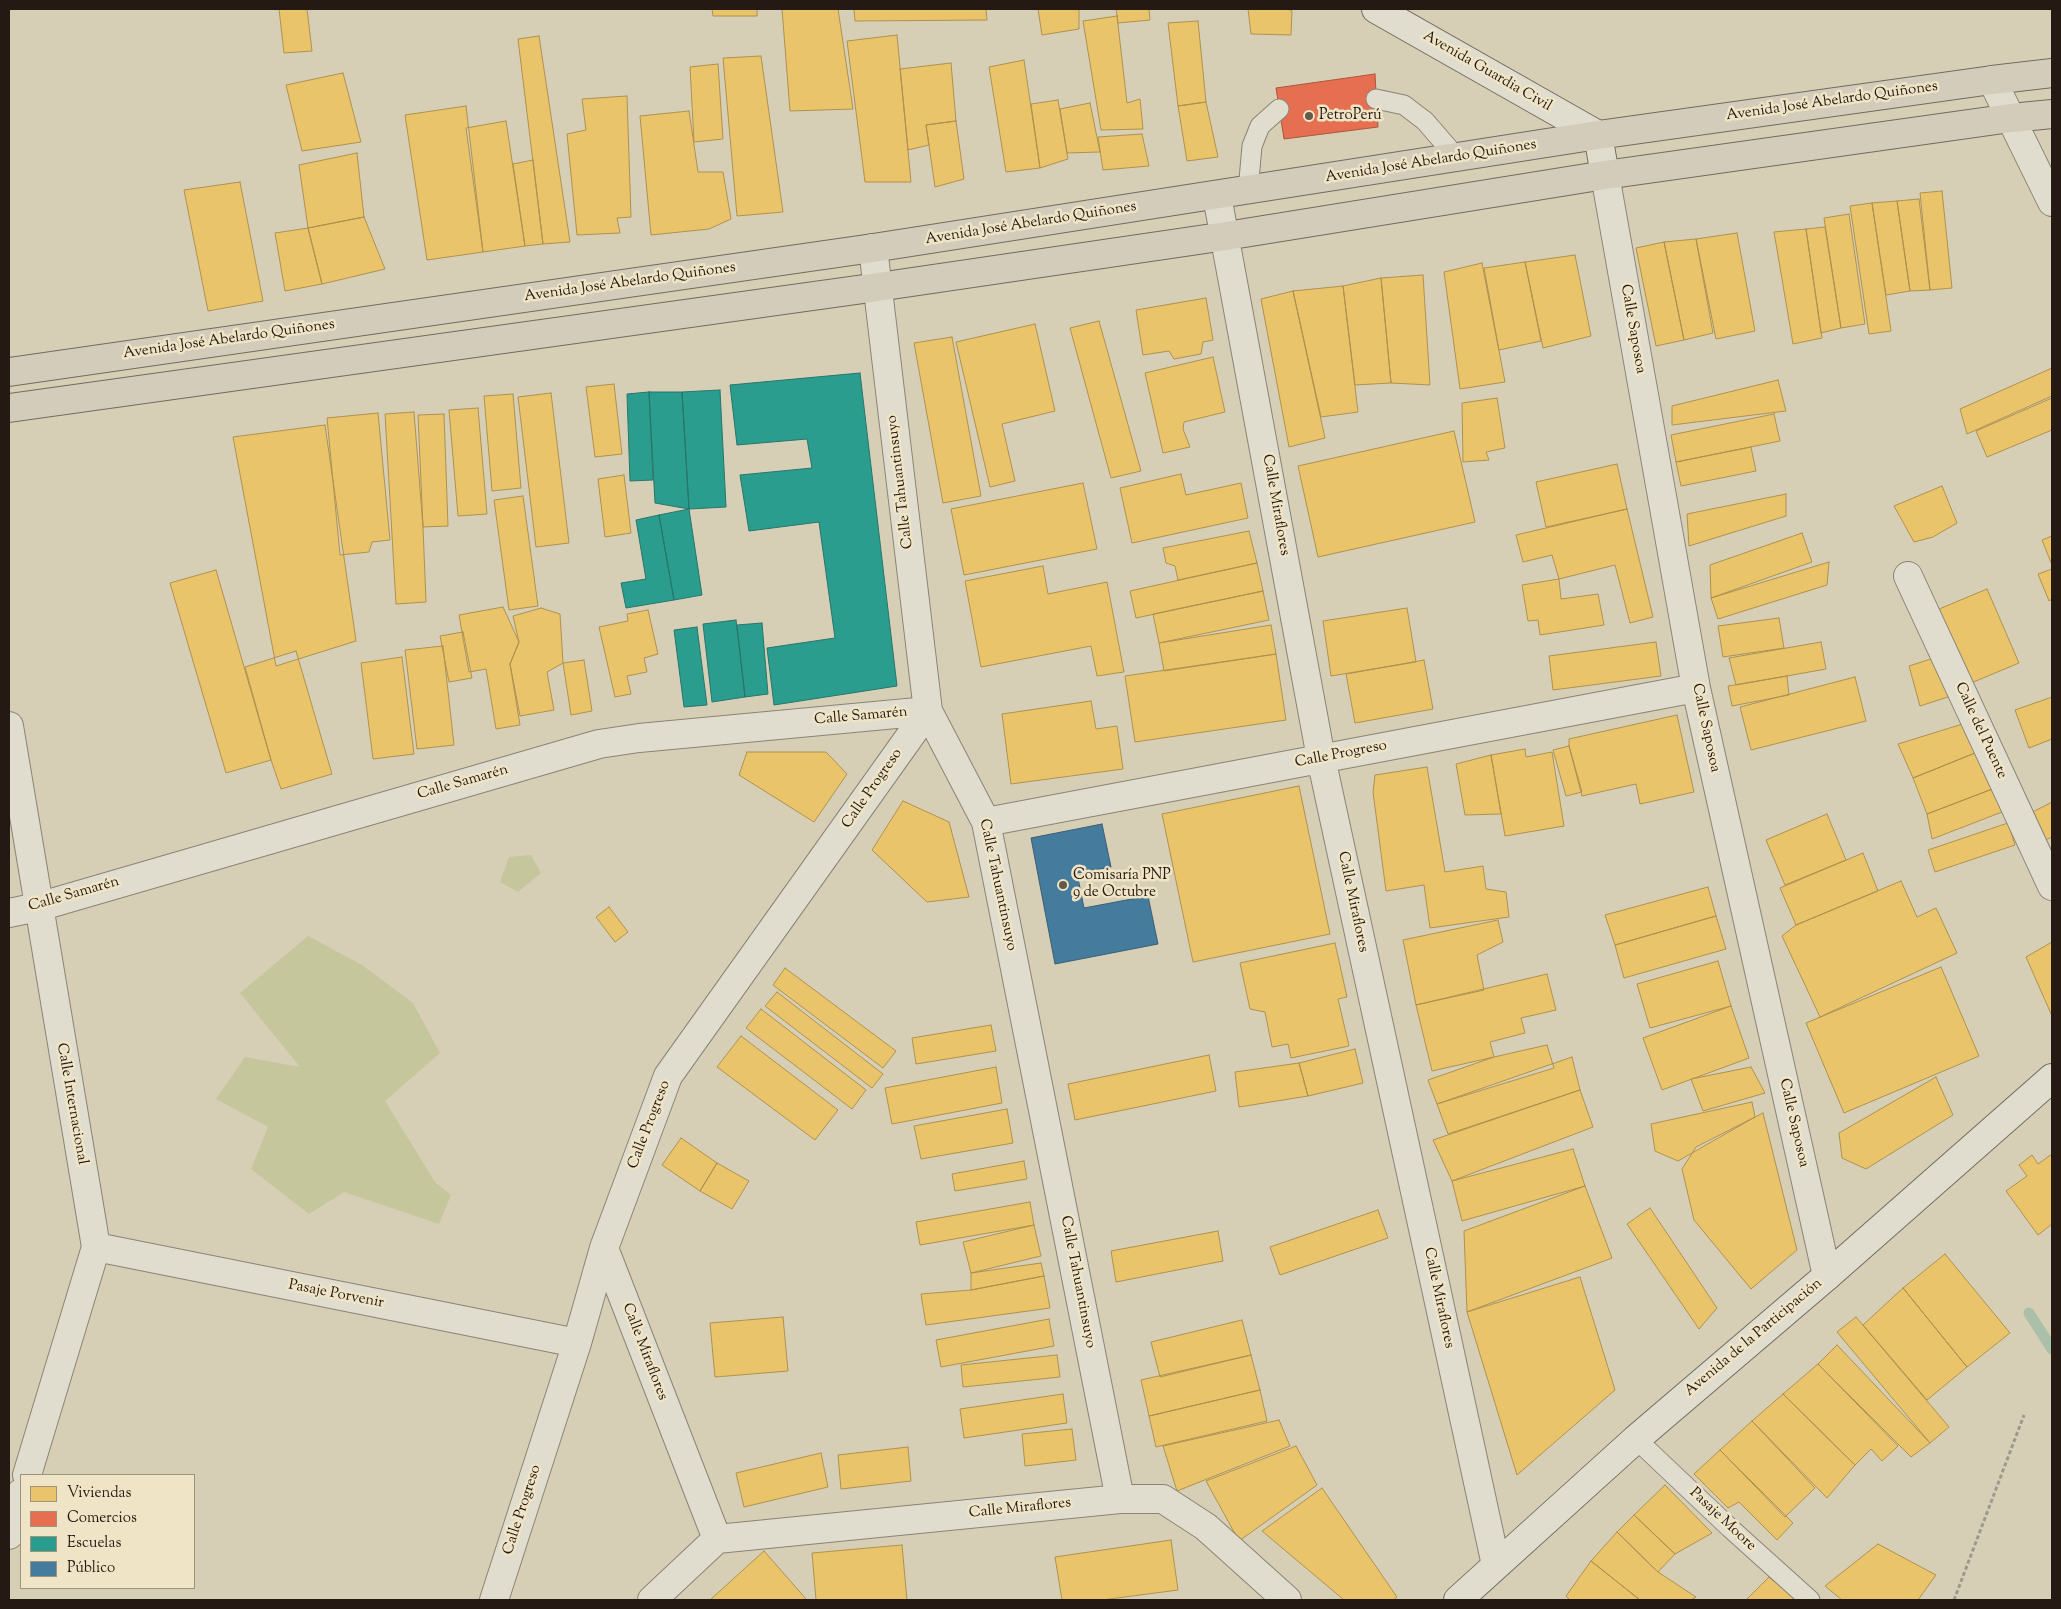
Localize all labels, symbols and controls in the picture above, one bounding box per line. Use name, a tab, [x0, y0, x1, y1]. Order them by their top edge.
street label: Avenida Guardia Civil	[1419, 28, 1555, 116]
street label: Avenida José Abelardo Quiñones	[1725, 78, 1939, 126]
place label: PetroPerú	[1319, 107, 1382, 125]
marker: PetroPerú	[1303, 110, 1315, 122]
street label: Avenida José Abelardo Quiñones	[1324, 136, 1538, 188]
street label: Avenida José Abelardo Quiñones	[924, 198, 1138, 250]
street label: Avenida José Abelardo Quiñones	[523, 259, 737, 307]
street label: Calle Saposoa	[1615, 283, 1649, 375]
street label: Avenida José Abelardo Quiñones	[122, 316, 336, 364]
street label: Calle Tahuantinsuyo	[884, 414, 918, 550]
street label: Calle Miraflores	[1257, 453, 1293, 557]
street label: Calle del Puente	[1950, 680, 2010, 782]
street label: Calle Saposoa	[1687, 682, 1723, 774]
street label: Calle Samarén	[814, 704, 908, 730]
street label: Calle Progreso	[1293, 737, 1389, 773]
street label: Calle Progreso	[839, 746, 907, 832]
street label: Calle Samarén	[416, 761, 510, 805]
street label: Calle Tahuantinsuyo	[974, 817, 1020, 953]
street label: Calle Miraflores	[1333, 850, 1371, 954]
place label: Comisaría PNP 9 de Octubre	[1073, 867, 1171, 902]
street label: Calle Samarén	[27, 873, 121, 917]
marker: Comisaría PNP 9 de Octubre	[1057, 879, 1069, 891]
street label: Calle Internacional	[51, 1042, 91, 1166]
street label: Calle Saposoa	[1774, 1077, 1812, 1169]
street label: Calle Progreso	[625, 1078, 675, 1172]
street label: Calle Tahuantinsuyo	[1055, 1214, 1099, 1350]
street label: Calle Miraflores	[1419, 1246, 1457, 1350]
street label: Avenida de la Participación	[1682, 1275, 1826, 1401]
street label: Pasaje Porvenir	[287, 1277, 385, 1313]
street label: Calle Miraflores	[617, 1301, 671, 1403]
street label: Calle Progreso	[500, 1463, 546, 1557]
legend	[20, 1474, 195, 1589]
text: Viviendas	[67, 1483, 131, 1504]
street label: Pasaje Moore	[1685, 1485, 1759, 1555]
street label: Calle Miraflores	[968, 1495, 1072, 1523]
text: Comercios	[67, 1508, 137, 1529]
text: Escuelas	[67, 1533, 121, 1554]
text: Público	[67, 1558, 115, 1579]

